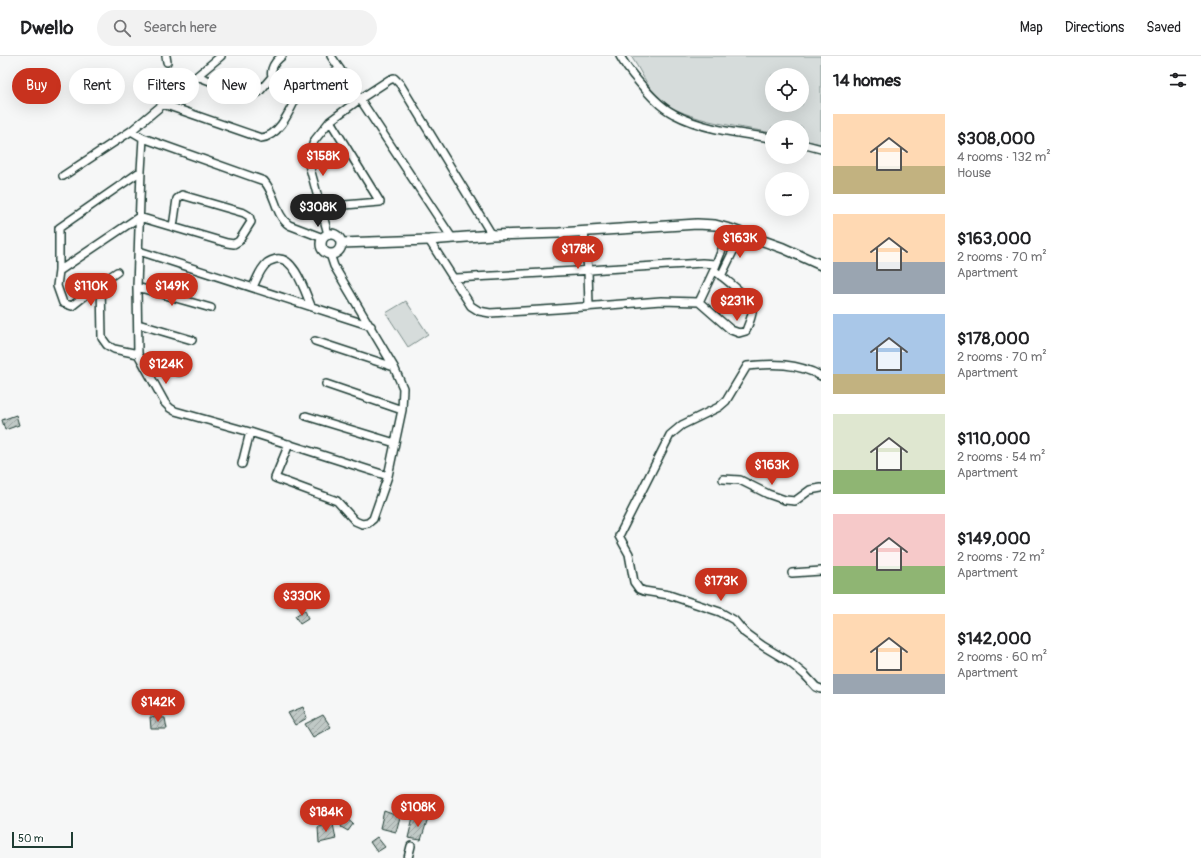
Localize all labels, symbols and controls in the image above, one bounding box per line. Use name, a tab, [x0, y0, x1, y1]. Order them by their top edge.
search box	[97, 10, 377, 46]
text: Dwello	[20, 16, 73, 40]
icon: search	[111, 17, 133, 39]
text: Search here	[143, 18, 217, 37]
text: Map	[1020, 19, 1043, 36]
text: Directions	[1065, 19, 1124, 36]
text: Saved	[1146, 19, 1181, 36]
chip: Buy	[12, 68, 61, 104]
chip: Rent	[69, 68, 125, 104]
chip: Filters	[133, 68, 199, 104]
chip: New	[207, 68, 261, 104]
chip: Apartment	[269, 68, 362, 104]
map controls	[765, 68, 809, 216]
button: locate	[765, 68, 809, 112]
icon: filters	[1167, 69, 1189, 91]
text: 14 homes	[833, 70, 901, 91]
button: +	[765, 120, 809, 164]
text: $308,000	[957, 128, 1035, 149]
icon: home	[865, 130, 913, 178]
pin: $158K	[295, 143, 351, 177]
text: $158K	[306, 148, 340, 164]
text: 4 rooms · 132 m²	[957, 149, 1051, 165]
text: House	[957, 165, 991, 181]
button: −	[765, 172, 809, 216]
pin: $308K	[290, 194, 346, 228]
text: $308K	[299, 199, 337, 215]
pin: $163K	[712, 225, 768, 259]
text: $163,000	[957, 228, 1031, 249]
text: $163K	[723, 230, 757, 246]
icon: home	[865, 230, 913, 278]
pin: $178K	[550, 236, 606, 270]
text: $178K	[561, 241, 595, 257]
text: 2 rooms · 70 m²	[957, 249, 1047, 265]
text: Apartment	[957, 265, 1018, 281]
pin: $110K	[63, 273, 119, 307]
pin: $149K	[144, 273, 200, 307]
text: $110K	[74, 278, 108, 294]
text: $149K	[155, 278, 189, 294]
pin: $231K	[709, 288, 765, 322]
text: $231K	[720, 293, 754, 309]
text: $178,000	[957, 328, 1030, 349]
icon: home	[865, 330, 913, 378]
text: 2 rooms · 70 m²	[957, 349, 1047, 365]
pin: $124K	[138, 351, 194, 385]
text: $124K	[149, 356, 183, 372]
text: Apartment	[957, 365, 1018, 381]
text: $110,000	[957, 428, 1030, 449]
icon: home	[865, 430, 913, 478]
text: 2 rooms · 54 m²	[957, 449, 1045, 465]
pin: $163K	[744, 452, 800, 486]
text: $163K	[755, 457, 789, 473]
text: Apartment	[957, 465, 1018, 481]
text: $149,000	[957, 528, 1031, 549]
icon: home	[865, 530, 913, 578]
text: 2 rooms · 72 m²	[957, 549, 1045, 565]
text: Apartment	[957, 565, 1018, 581]
pin: $173K	[693, 568, 749, 602]
text: $173K	[704, 573, 738, 589]
pin: $330K	[274, 583, 330, 617]
text: $330K	[283, 588, 321, 604]
text: $142,000	[957, 628, 1031, 649]
icon: home	[865, 630, 913, 678]
text: 2 rooms · 60 m²	[957, 649, 1047, 665]
text: Apartment	[957, 665, 1018, 681]
pin: $142K	[130, 689, 186, 723]
text: $142K	[141, 694, 175, 710]
pin: $108K	[390, 794, 446, 828]
pin: $184K	[298, 799, 354, 833]
text: $108K	[400, 799, 436, 815]
text: $184K	[309, 804, 343, 820]
scale bar	[12, 830, 73, 849]
text: 50 m	[18, 832, 44, 845]

